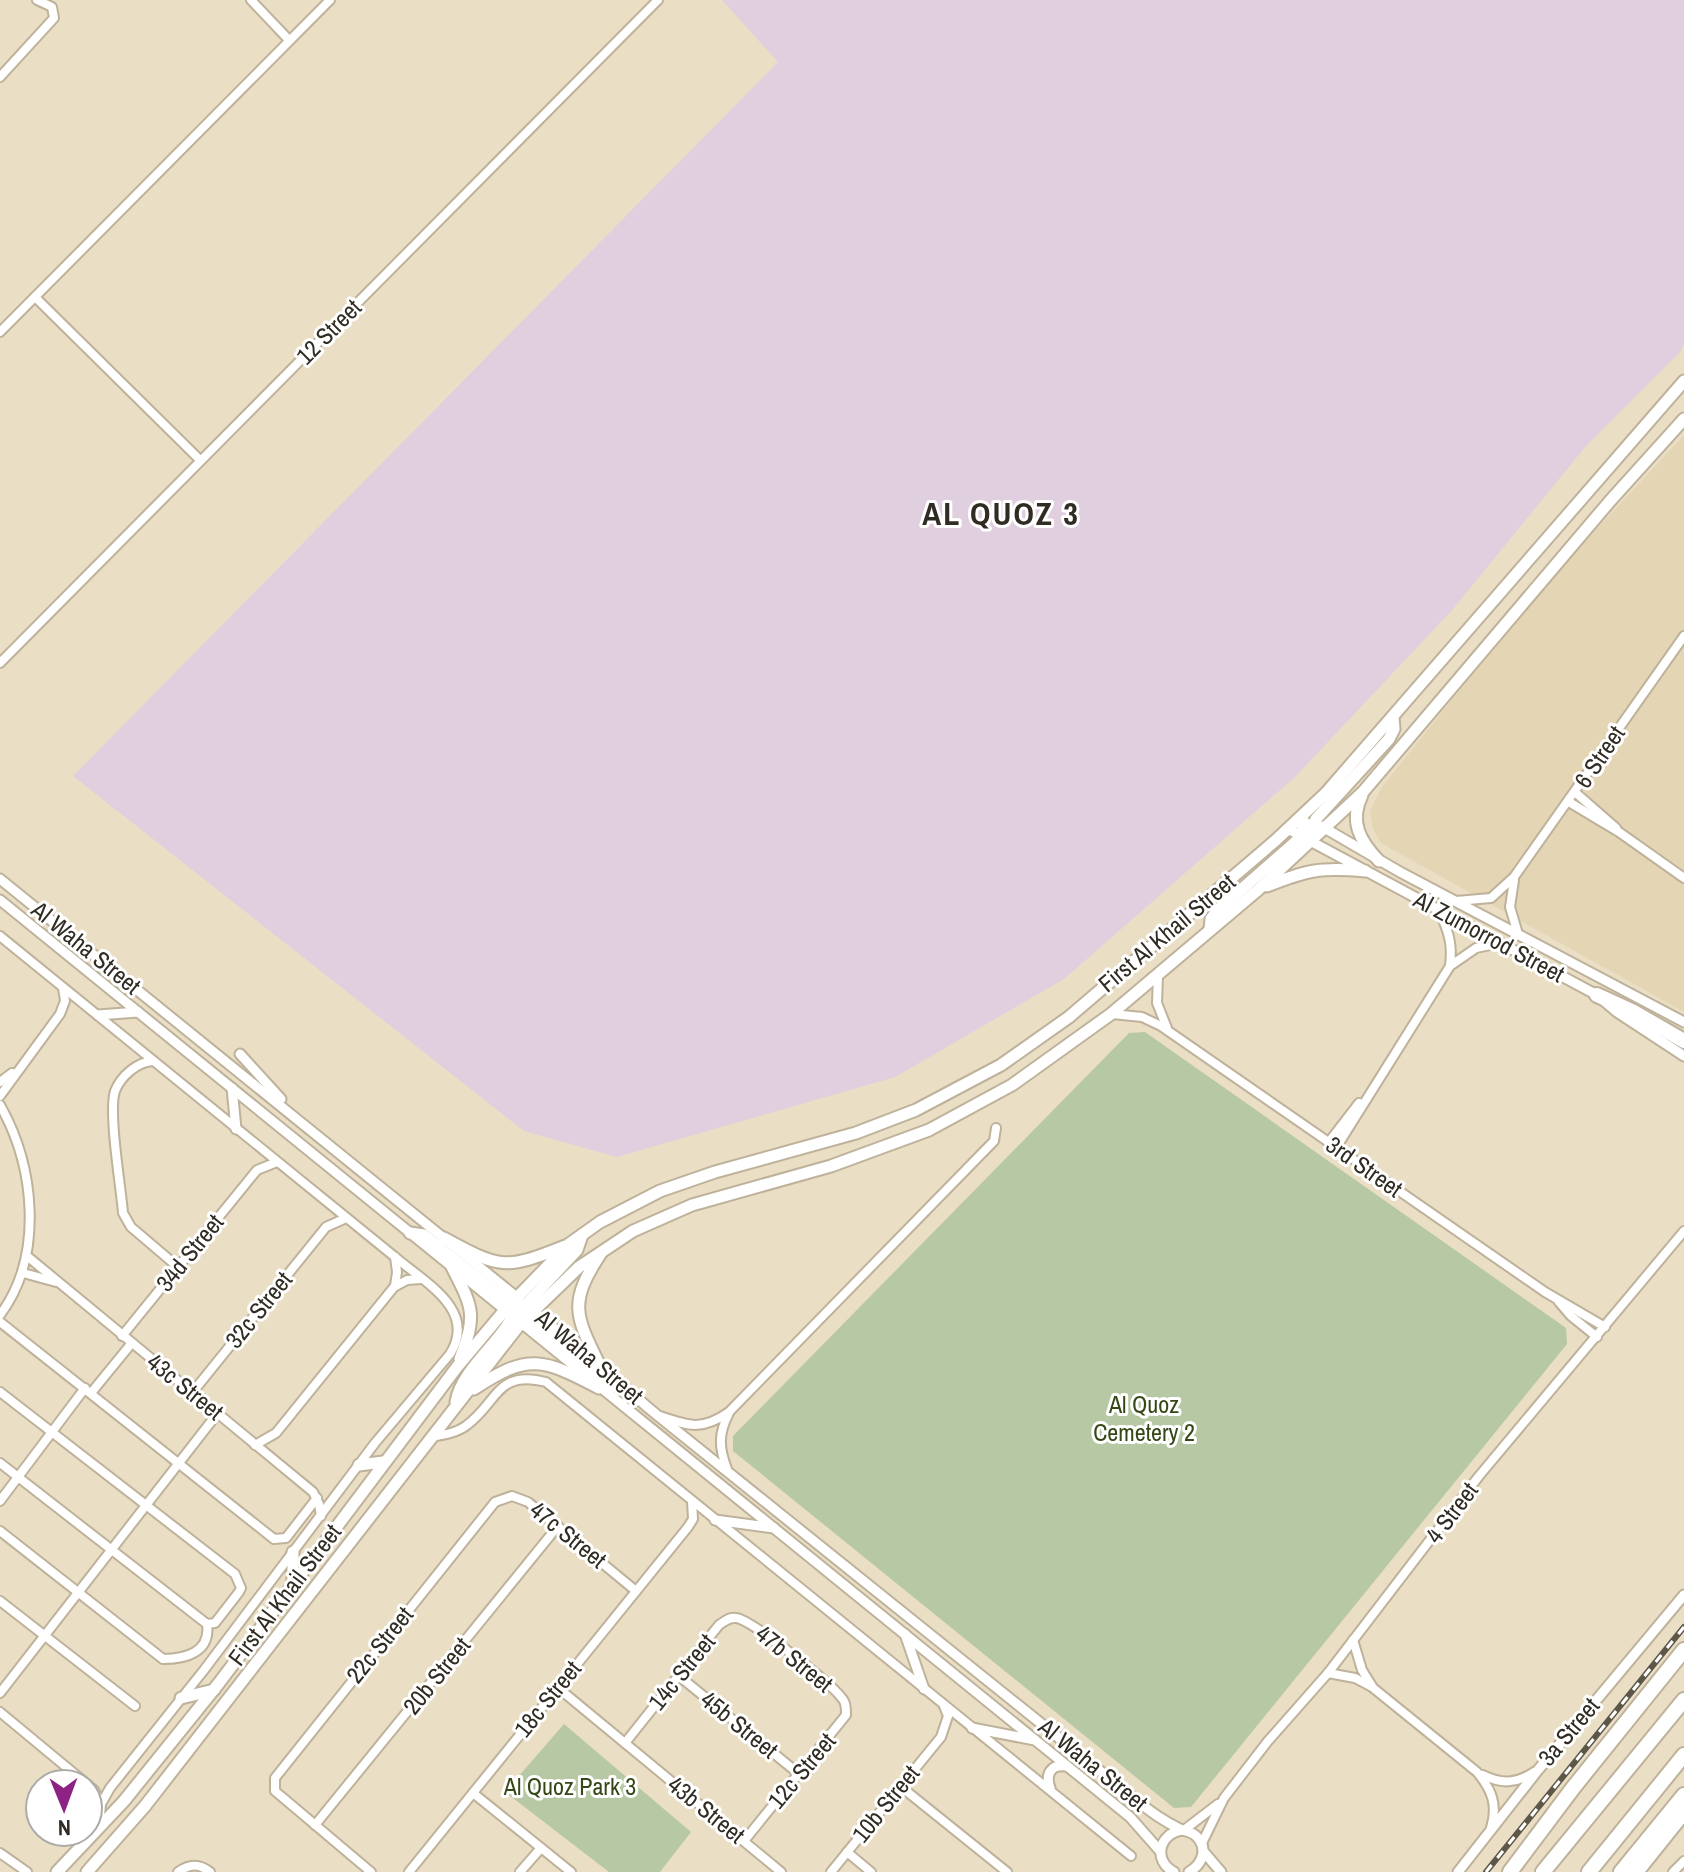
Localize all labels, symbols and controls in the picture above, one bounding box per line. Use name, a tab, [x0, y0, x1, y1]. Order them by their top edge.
street label: 12 Street	[289, 291, 368, 371]
district label: AL QUOZ 3	[922, 492, 1080, 535]
street label: 6 Street	[1567, 718, 1632, 794]
street label: First Al Khail Street	[1091, 865, 1242, 999]
street label: Al Zumorrod Street	[1408, 882, 1571, 990]
street label: Al Waha Street	[25, 893, 148, 1001]
street label: 3rd Street	[1320, 1128, 1410, 1204]
street label: 34d Street	[148, 1207, 231, 1298]
street label: 32c Street	[218, 1264, 299, 1354]
street label: Al Waha Street	[528, 1301, 651, 1411]
street label: 43c Street	[141, 1346, 231, 1427]
park label: Al Quoz Cemetery 2	[1093, 1388, 1195, 1448]
street label: 4 Street	[1418, 1475, 1485, 1550]
street label: 47c Street	[524, 1494, 614, 1575]
street label: First Al Khail Street	[220, 1517, 348, 1672]
street label: 22c Street	[339, 1599, 420, 1689]
street label: 47b Street	[749, 1617, 840, 1700]
street label: 14c Street	[641, 1626, 722, 1716]
street label: 20b Street	[395, 1630, 478, 1721]
street label: 18c Street	[507, 1653, 588, 1743]
street label: 45b Street	[694, 1683, 785, 1766]
street label: 3a Street	[1530, 1690, 1606, 1772]
street label: Al Waha Street	[1032, 1710, 1155, 1818]
street label: 12c Street	[760, 1725, 843, 1815]
street label: 10b Street	[844, 1758, 927, 1849]
north arrow	[24, 1768, 104, 1848]
street label: 43b Street	[661, 1768, 752, 1851]
park label: Al Quoz Park 3	[503, 1770, 636, 1802]
text: N	[58, 1813, 71, 1843]

